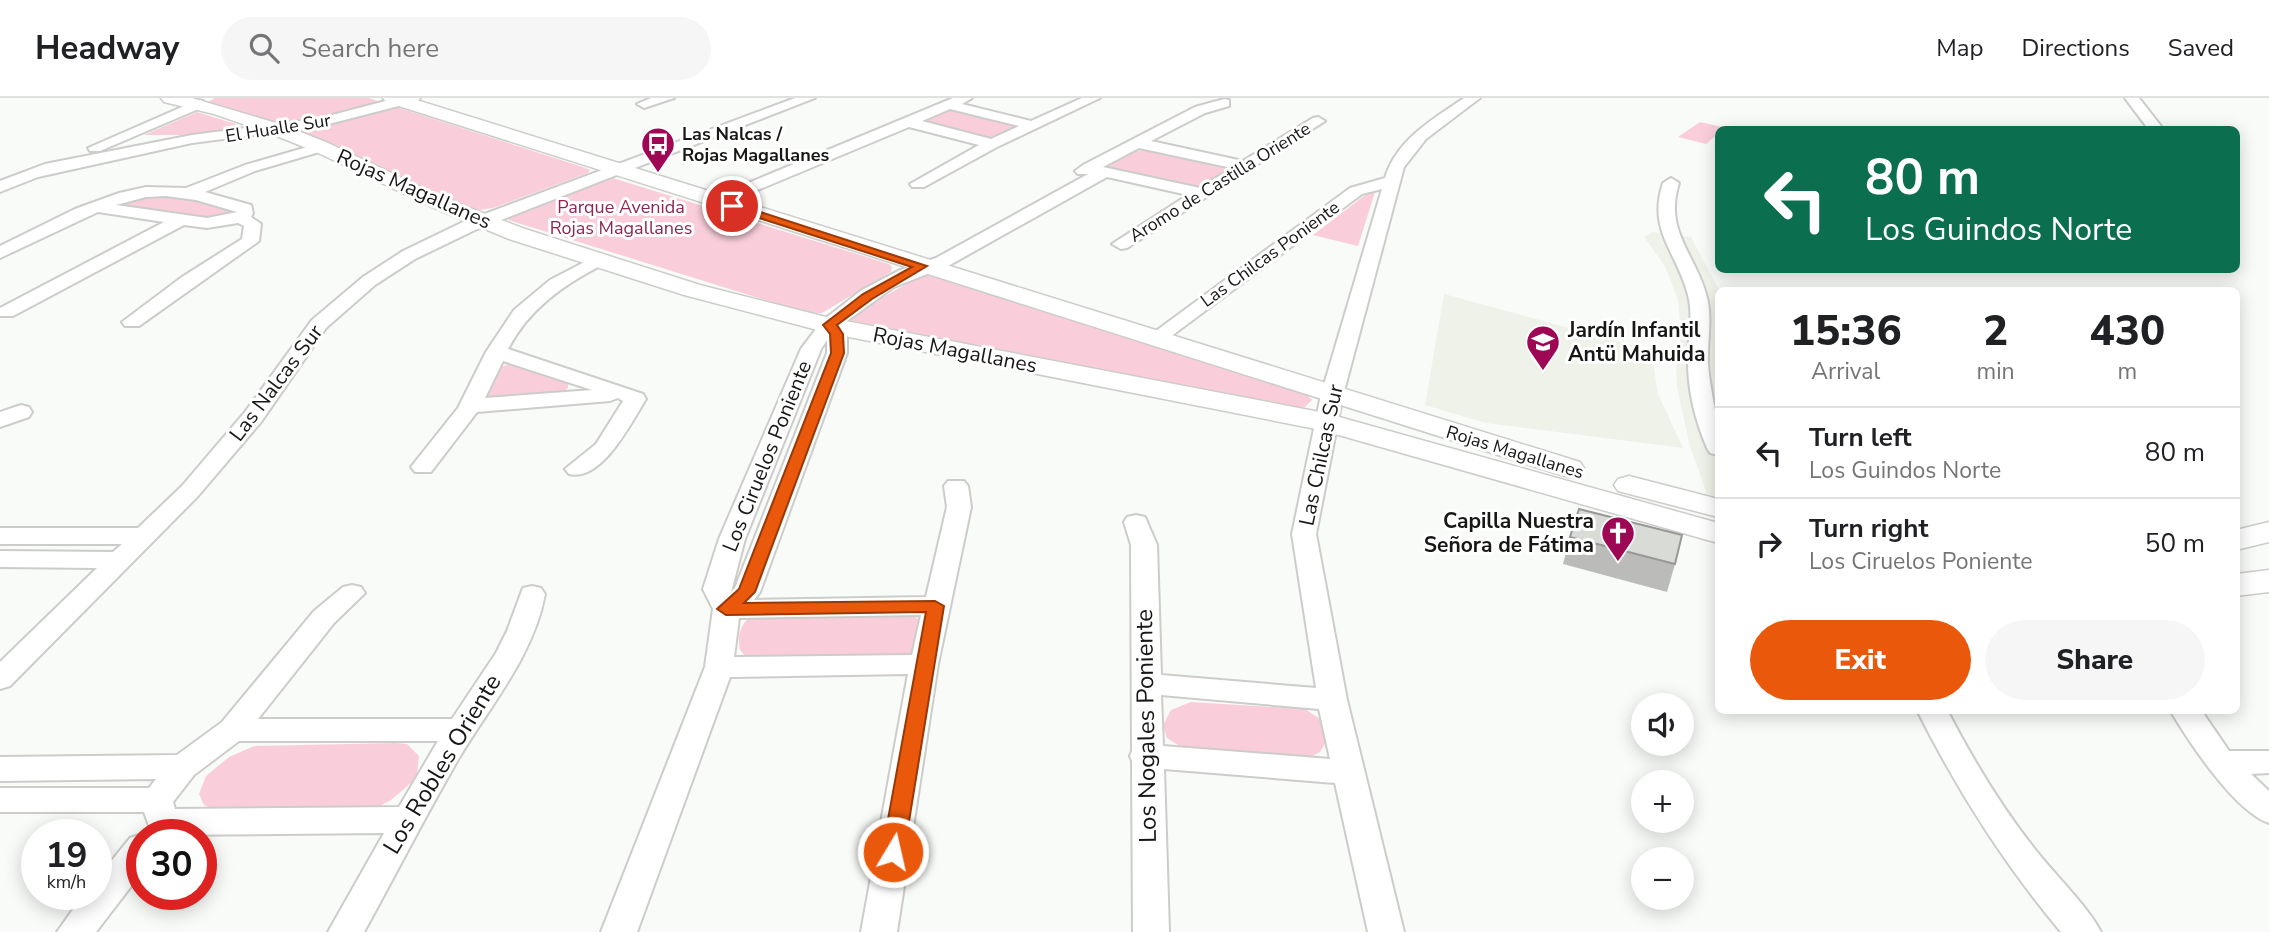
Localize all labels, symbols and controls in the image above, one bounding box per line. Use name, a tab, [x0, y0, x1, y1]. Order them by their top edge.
search box	[221, 17, 711, 80]
text: Headway	[35, 26, 179, 71]
icon: search	[245, 29, 283, 67]
text: Search here	[301, 31, 439, 66]
text: Map	[1936, 32, 1983, 64]
text: Directions	[2021, 32, 2130, 64]
text: Saved	[2168, 32, 2234, 64]
street label: El Hualle Sur	[224, 108, 333, 148]
street label: Aromo de Castilla Oriente	[1125, 116, 1315, 248]
place label: Las Nalcas / Rojas Magallanes	[682, 122, 829, 167]
bus stop icon: Las Nalcas / Rojas Magallanes	[639, 125, 677, 174]
street label: Rojas Magallanes	[332, 142, 496, 236]
text: 80 m	[1865, 144, 1980, 211]
icon: left	[1750, 154, 1841, 245]
pin	[702, 176, 762, 236]
icon: arrive	[713, 187, 751, 225]
park label: Parque Avenida Rojas Magallanes	[550, 195, 692, 240]
street label: Las Chilcas Poniente	[1196, 195, 1344, 313]
text: Los Guindos Norte	[1865, 208, 2132, 251]
text: 15:36	[1790, 303, 1902, 360]
text: 2	[1983, 303, 2008, 360]
text: 430	[2090, 303, 2165, 360]
place label: Jardín Infantil Antü Mahuida	[1567, 316, 1705, 368]
street label: Las Nalcas Sur	[223, 319, 329, 447]
street label: Rojas Magallanes	[871, 320, 1039, 380]
school or university icon: Jardín Infantil Antü Mahuida	[1524, 323, 1562, 372]
street label: Los Ciruelos Poniente	[716, 356, 818, 556]
text: Arrival	[1811, 356, 1880, 387]
text: min	[1977, 356, 2015, 387]
text: m	[2117, 356, 2137, 387]
street label: Las Chilcas Sur	[1292, 381, 1350, 528]
street label: Rojas Magallanes	[1443, 420, 1587, 484]
text: Turn left	[1809, 420, 1912, 455]
icon: left	[1750, 434, 1788, 472]
text: 80 m	[2145, 435, 2205, 470]
text: Los Guindos Norte	[1809, 455, 2001, 486]
place label: Capilla Nuestra Señora de Fátima	[1424, 507, 1594, 559]
text: Turn right	[1809, 511, 1928, 546]
church icon: Capilla Nuestra Señora de Fátima	[1599, 514, 1637, 563]
icon: right	[1750, 525, 1788, 563]
text: 50 m	[2145, 526, 2205, 561]
text: Los Ciruelos Poniente	[1809, 546, 2032, 577]
street label: Los Nogales Poniente	[1128, 609, 1164, 843]
button: Exit	[1750, 620, 1971, 700]
button: Share	[1985, 620, 2205, 700]
street label: Los Robles Oriente	[376, 668, 508, 860]
map controls	[1631, 693, 1694, 910]
button: sound	[1631, 693, 1694, 756]
button: +	[1631, 770, 1694, 833]
position arrow	[856, 815, 930, 889]
speed limit sign: 30	[126, 819, 217, 910]
text: 19	[45, 832, 88, 879]
button: −	[1631, 847, 1694, 910]
text: km/h	[47, 870, 86, 894]

